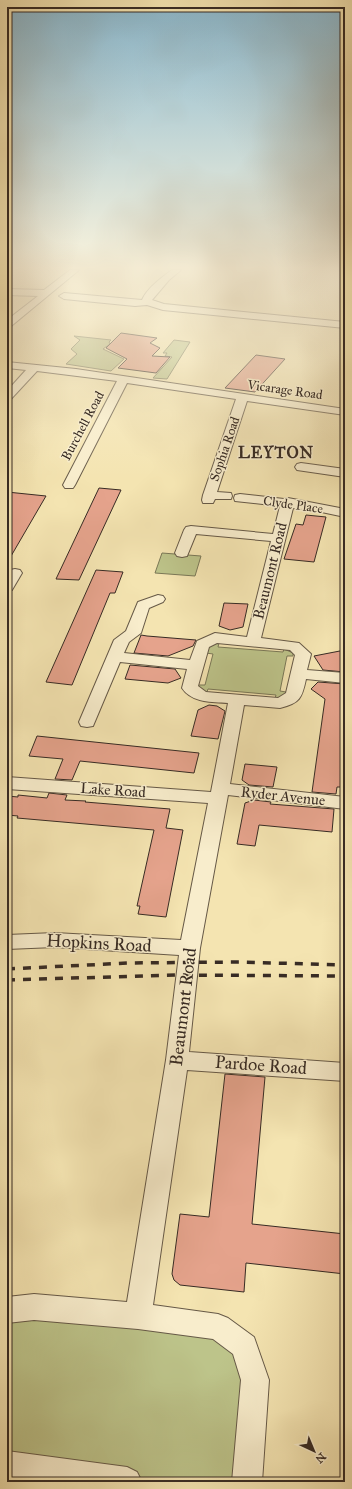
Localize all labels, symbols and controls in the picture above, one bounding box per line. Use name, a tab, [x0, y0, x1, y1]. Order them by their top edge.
street label: Vicarage Road	[245, 377, 324, 403]
street label: Burchell Road	[58, 388, 108, 463]
street label: Sophia Road	[206, 414, 244, 483]
district label: LEYTON	[238, 443, 314, 462]
street label: Clyde Place	[262, 493, 325, 517]
street label: Beaumont Road	[249, 520, 291, 621]
street label: Lake Road	[80, 779, 147, 801]
street label: Ryder Avenue	[240, 783, 326, 809]
street label: Hopkins Road	[46, 929, 152, 957]
street label: Beaumont Road	[165, 947, 201, 1067]
street label: Pardoe Road	[214, 1051, 308, 1079]
north arrow	[294, 1431, 334, 1471]
text: N	[312, 1450, 328, 1466]

